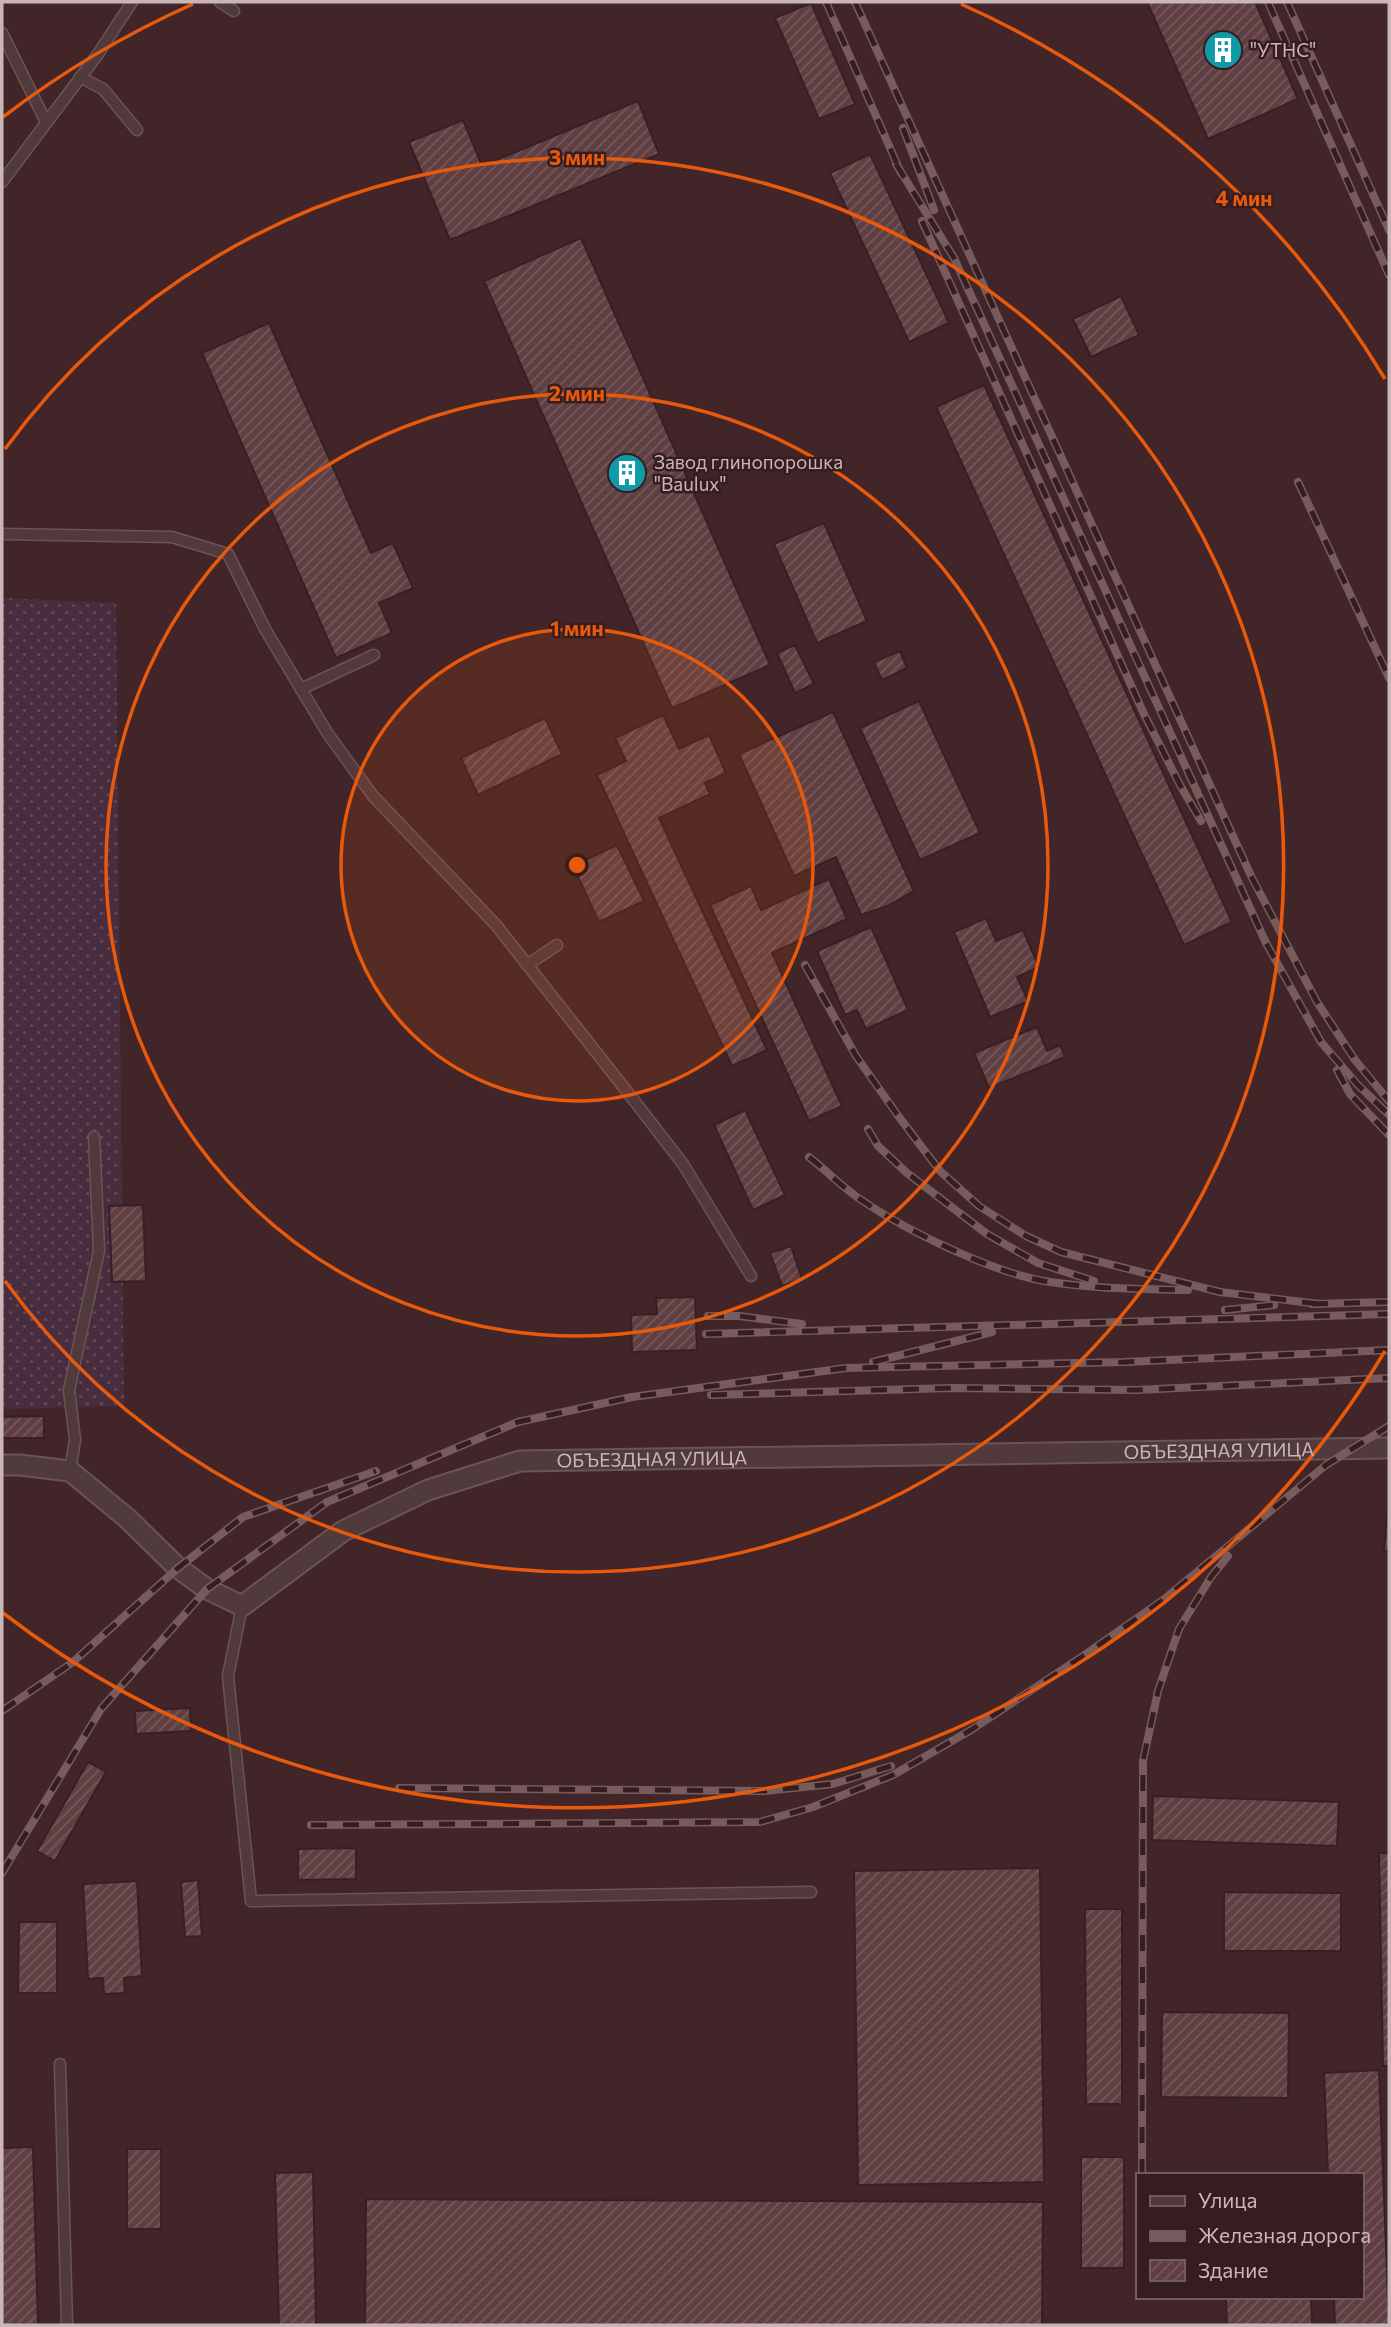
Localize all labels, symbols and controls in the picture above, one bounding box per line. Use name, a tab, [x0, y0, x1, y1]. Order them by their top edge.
building icon: "УТНС"	[1202, 29, 1244, 71]
place label: "УТНС"	[1250, 38, 1316, 61]
text: 3 мин	[549, 144, 605, 169]
text: 4 мин	[1216, 185, 1272, 210]
text: 2 мин	[549, 380, 605, 405]
place label: Завод глинопорошка "Baulux"	[654, 450, 843, 495]
building icon: Завод глинопорошка "Baulux"	[606, 452, 648, 494]
text: 1 мин	[550, 615, 604, 640]
centre of rings	[565, 853, 589, 877]
street label: ОБЪЕЗДНАЯ УЛИЦА	[1123, 1437, 1314, 1463]
street label: ОБЪЕЗДНАЯ УЛИЦА	[557, 1446, 747, 1471]
legend	[1136, 2173, 1363, 2299]
text: Улица	[1198, 2187, 1257, 2212]
text: Железная дорога	[1198, 2222, 1371, 2247]
text: Здание	[1198, 2257, 1268, 2282]

